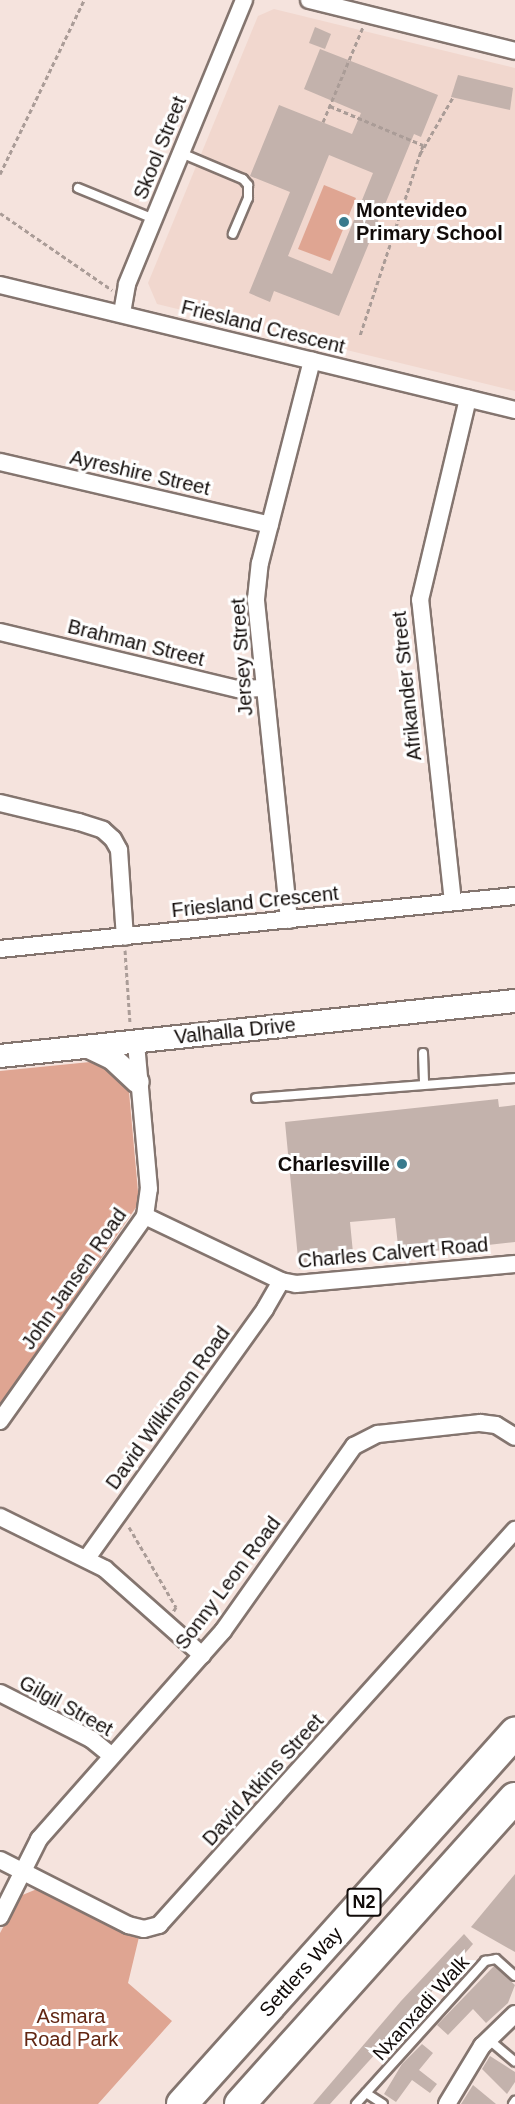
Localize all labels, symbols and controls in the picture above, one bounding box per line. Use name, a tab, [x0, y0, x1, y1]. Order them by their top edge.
street label: Skool Street	[128, 93, 192, 203]
place label: Montevideo Primary School	[356, 198, 503, 245]
marker: Montevideo Primary School	[337, 215, 351, 229]
street label: Friesland Crescent	[179, 295, 347, 359]
street label: Ayreshire Street	[68, 445, 212, 501]
street label: Jersey Street	[226, 597, 258, 717]
street label: Afrikander Street	[387, 610, 427, 762]
street label: Brahman Street	[65, 614, 207, 672]
street label: Friesland Crescent	[170, 881, 340, 923]
street label: Valhalla Drive	[173, 1013, 297, 1049]
place label: Charlesville	[278, 1152, 390, 1176]
marker: Charlesville	[395, 1157, 409, 1171]
street label: John Jansen Road	[16, 1204, 132, 1354]
street label: Charles Calvert Road	[297, 1233, 489, 1273]
street label: David Wilkinson Road	[101, 1322, 235, 1494]
street label: Sonny Leon Road	[170, 1512, 286, 1654]
street label: Gilgil Street	[15, 1670, 117, 1742]
street label: David Atkins Street	[197, 1709, 329, 1851]
road number: N2	[346, 1887, 382, 1917]
street label: Settlers Way	[254, 1922, 348, 2022]
street label: Nxanxadi Walk	[368, 1951, 474, 2065]
park label: Asmara Road Park	[24, 2005, 118, 2052]

